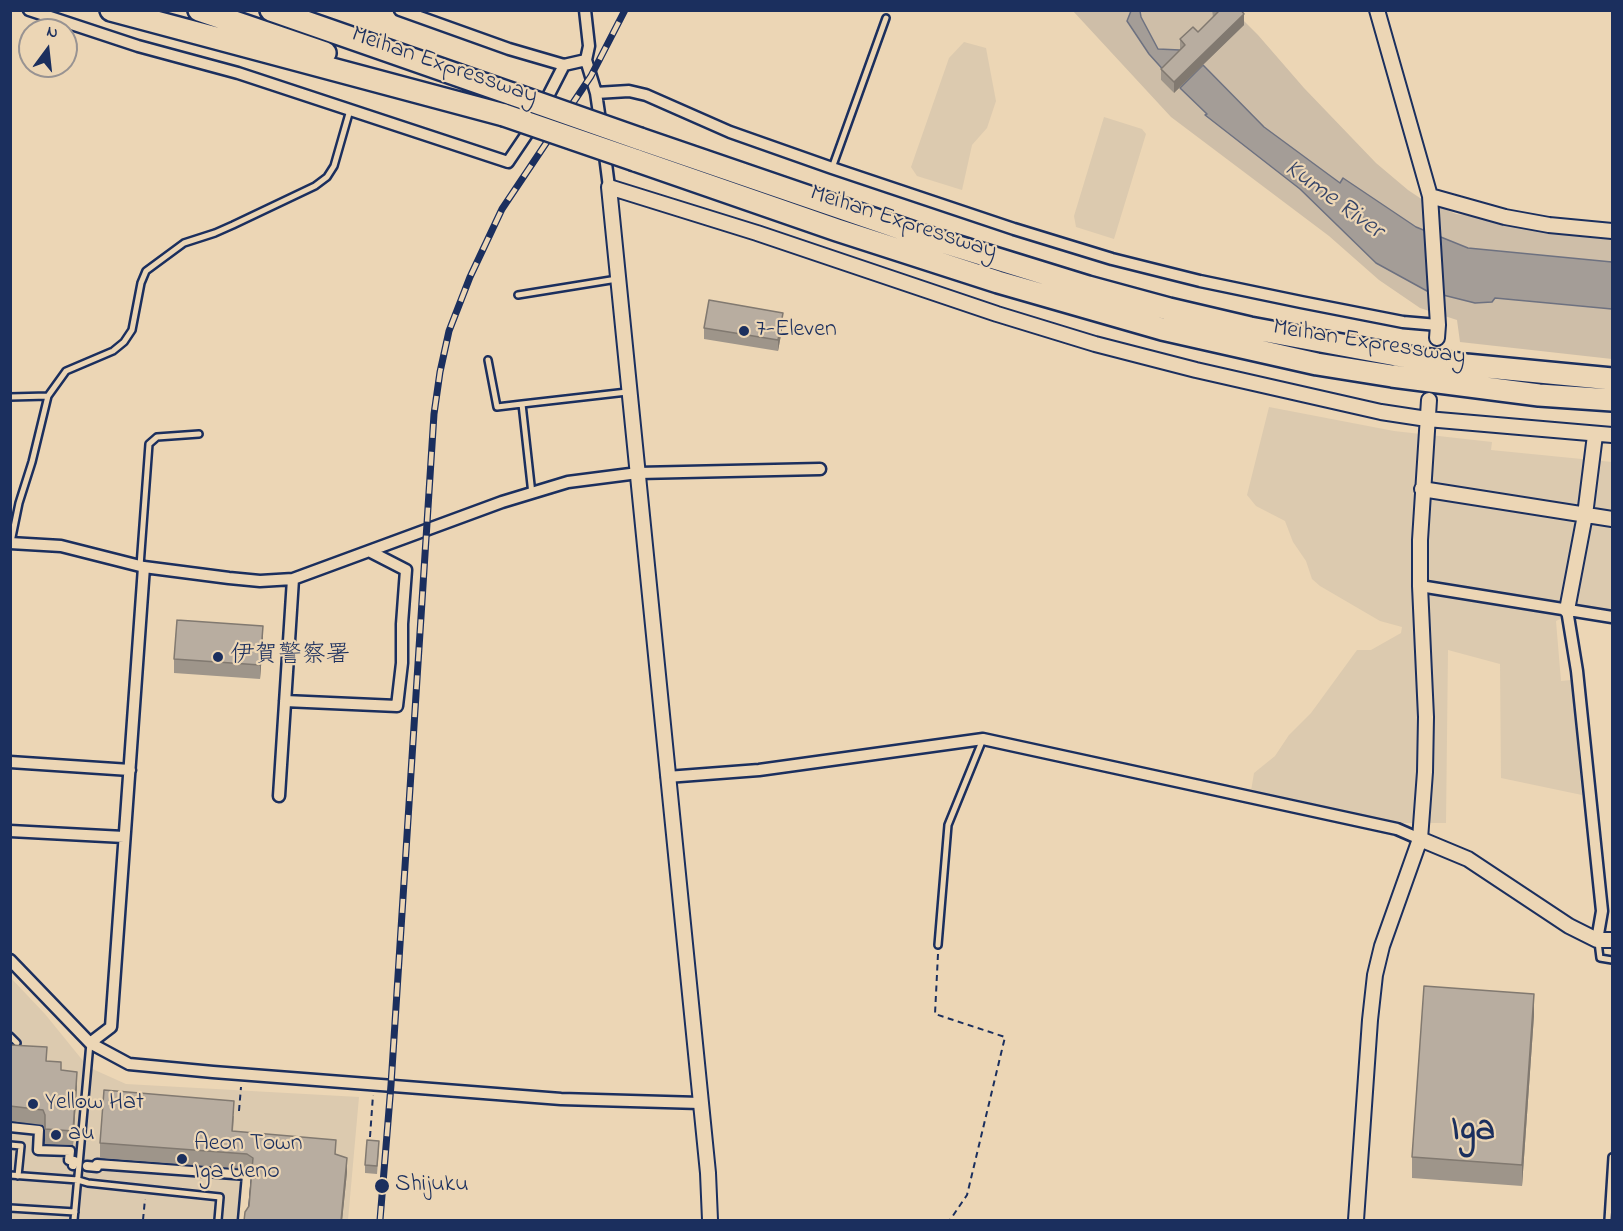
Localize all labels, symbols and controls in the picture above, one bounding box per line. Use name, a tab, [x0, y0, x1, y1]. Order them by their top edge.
north arrow	[18, 18, 78, 78]
text: N	[44, 20, 60, 46]
street label: Meihan Expressway	[347, 22, 541, 112]
water label: Kume River	[1277, 154, 1389, 248]
street label: Meihan Expressway	[806, 180, 1000, 268]
street label: Meihan Expressway	[1271, 315, 1467, 373]
place label: 7-Eleven	[756, 317, 837, 345]
marker: 7-Eleven	[737, 324, 751, 338]
place label: 伊賀警察署	[230, 643, 350, 671]
marker: 伊賀警察署	[211, 650, 225, 664]
place label: Yellow Hat	[45, 1090, 144, 1118]
marker: Yellow Hat	[26, 1097, 40, 1111]
district label: Iga	[1451, 1111, 1495, 1155]
place label: au	[68, 1121, 95, 1149]
marker: au	[49, 1128, 63, 1142]
place label: Aeon Town Iga Ueno	[194, 1131, 303, 1187]
marker: Aeon Town Iga Ueno	[175, 1152, 189, 1166]
place label: Shijuku	[395, 1172, 469, 1200]
marker: Shijuku	[373, 1177, 391, 1195]

